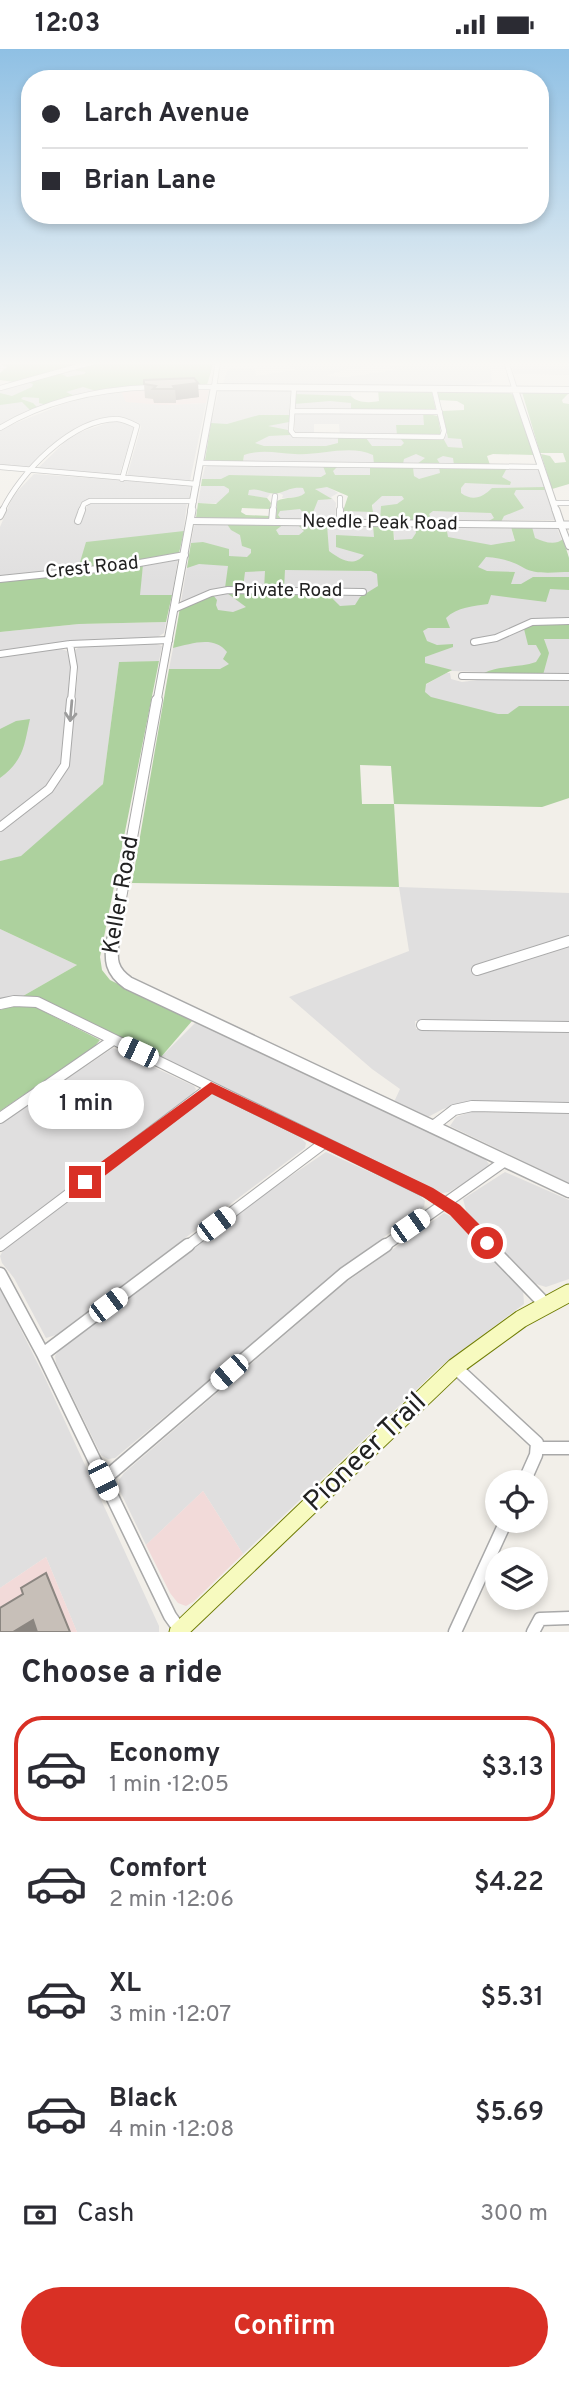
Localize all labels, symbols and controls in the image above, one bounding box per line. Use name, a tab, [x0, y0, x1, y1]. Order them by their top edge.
text: 12:03	[35, 8, 100, 41]
text: Larch Avenue	[84, 98, 249, 131]
text: Brian Lane	[84, 165, 216, 198]
street label: Needle Peak Road	[302, 510, 458, 536]
street label: Crest Road	[44, 551, 140, 585]
street label: Private Road	[234, 579, 342, 603]
one-way arrow	[64, 700, 77, 723]
street label: Keller Road	[97, 834, 147, 956]
car	[115, 1034, 162, 1070]
callout: 1 min	[27, 1081, 143, 1129]
text: 1 min	[59, 1090, 113, 1119]
route end	[69, 1166, 101, 1198]
car	[193, 1203, 240, 1245]
car	[387, 1205, 434, 1247]
route start	[471, 1227, 503, 1259]
car	[85, 1284, 132, 1326]
car	[207, 1350, 252, 1394]
street label: Pioneer Trail	[297, 1385, 435, 1521]
car	[85, 1457, 122, 1503]
map controls	[485, 1470, 548, 1610]
button: locate	[485, 1470, 548, 1533]
button: layers	[485, 1547, 548, 1610]
text: Choose a ride	[21, 1654, 222, 1694]
icon: car	[25, 1737, 88, 1800]
text: Economy	[109, 1738, 220, 1771]
text: $3.13	[481, 1752, 544, 1785]
text: 1 min · 12:05	[109, 1771, 229, 1800]
icon: car	[25, 1852, 88, 1915]
text: Comfort	[109, 1853, 207, 1886]
text: $4.22	[474, 1867, 544, 1900]
text: 2 min · 12:06	[109, 1886, 234, 1915]
icon: car	[25, 1967, 88, 2030]
text: XL	[109, 1968, 141, 2001]
text: $5.31	[481, 1982, 544, 2015]
text: 3 min · 12:07	[109, 2001, 231, 2030]
icon: car	[25, 2082, 88, 2145]
text: Black	[109, 2083, 178, 2116]
text: $5.69	[475, 2097, 544, 2130]
text: 4 min · 12:08	[109, 2116, 234, 2145]
icon: cash	[21, 2196, 59, 2234]
text: Cash	[77, 2198, 134, 2231]
text: 300 m	[480, 2200, 548, 2229]
button: Confirm	[21, 2287, 548, 2367]

